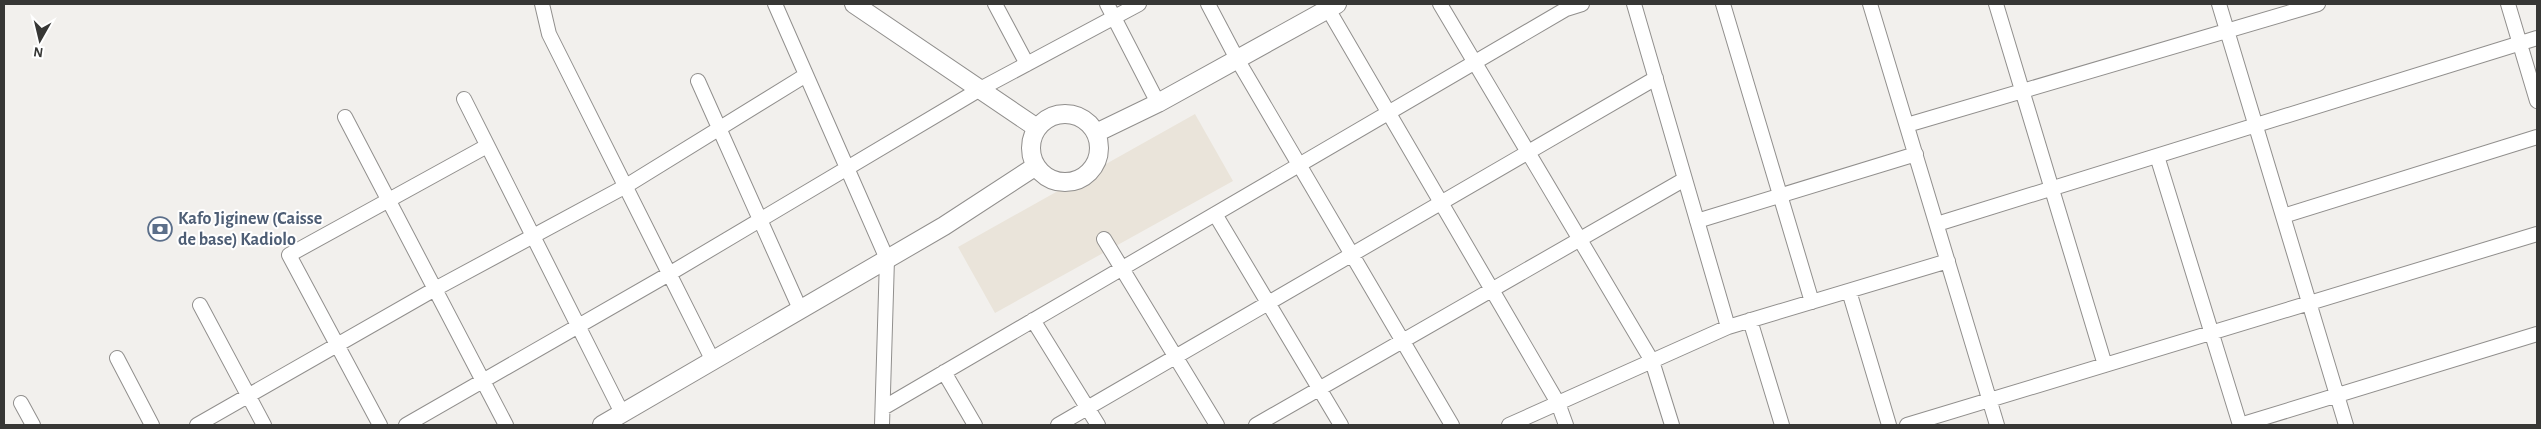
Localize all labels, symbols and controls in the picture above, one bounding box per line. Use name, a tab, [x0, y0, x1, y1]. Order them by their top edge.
north arrow	[15, 15, 65, 65]
text: N	[33, 44, 44, 59]
place label: Kafo Jiginew (Caisse de base) Kadiolo	[178, 210, 322, 249]
bank icon: Kafo Jiginew (Caisse de base) Kadiolo	[147, 216, 173, 242]

